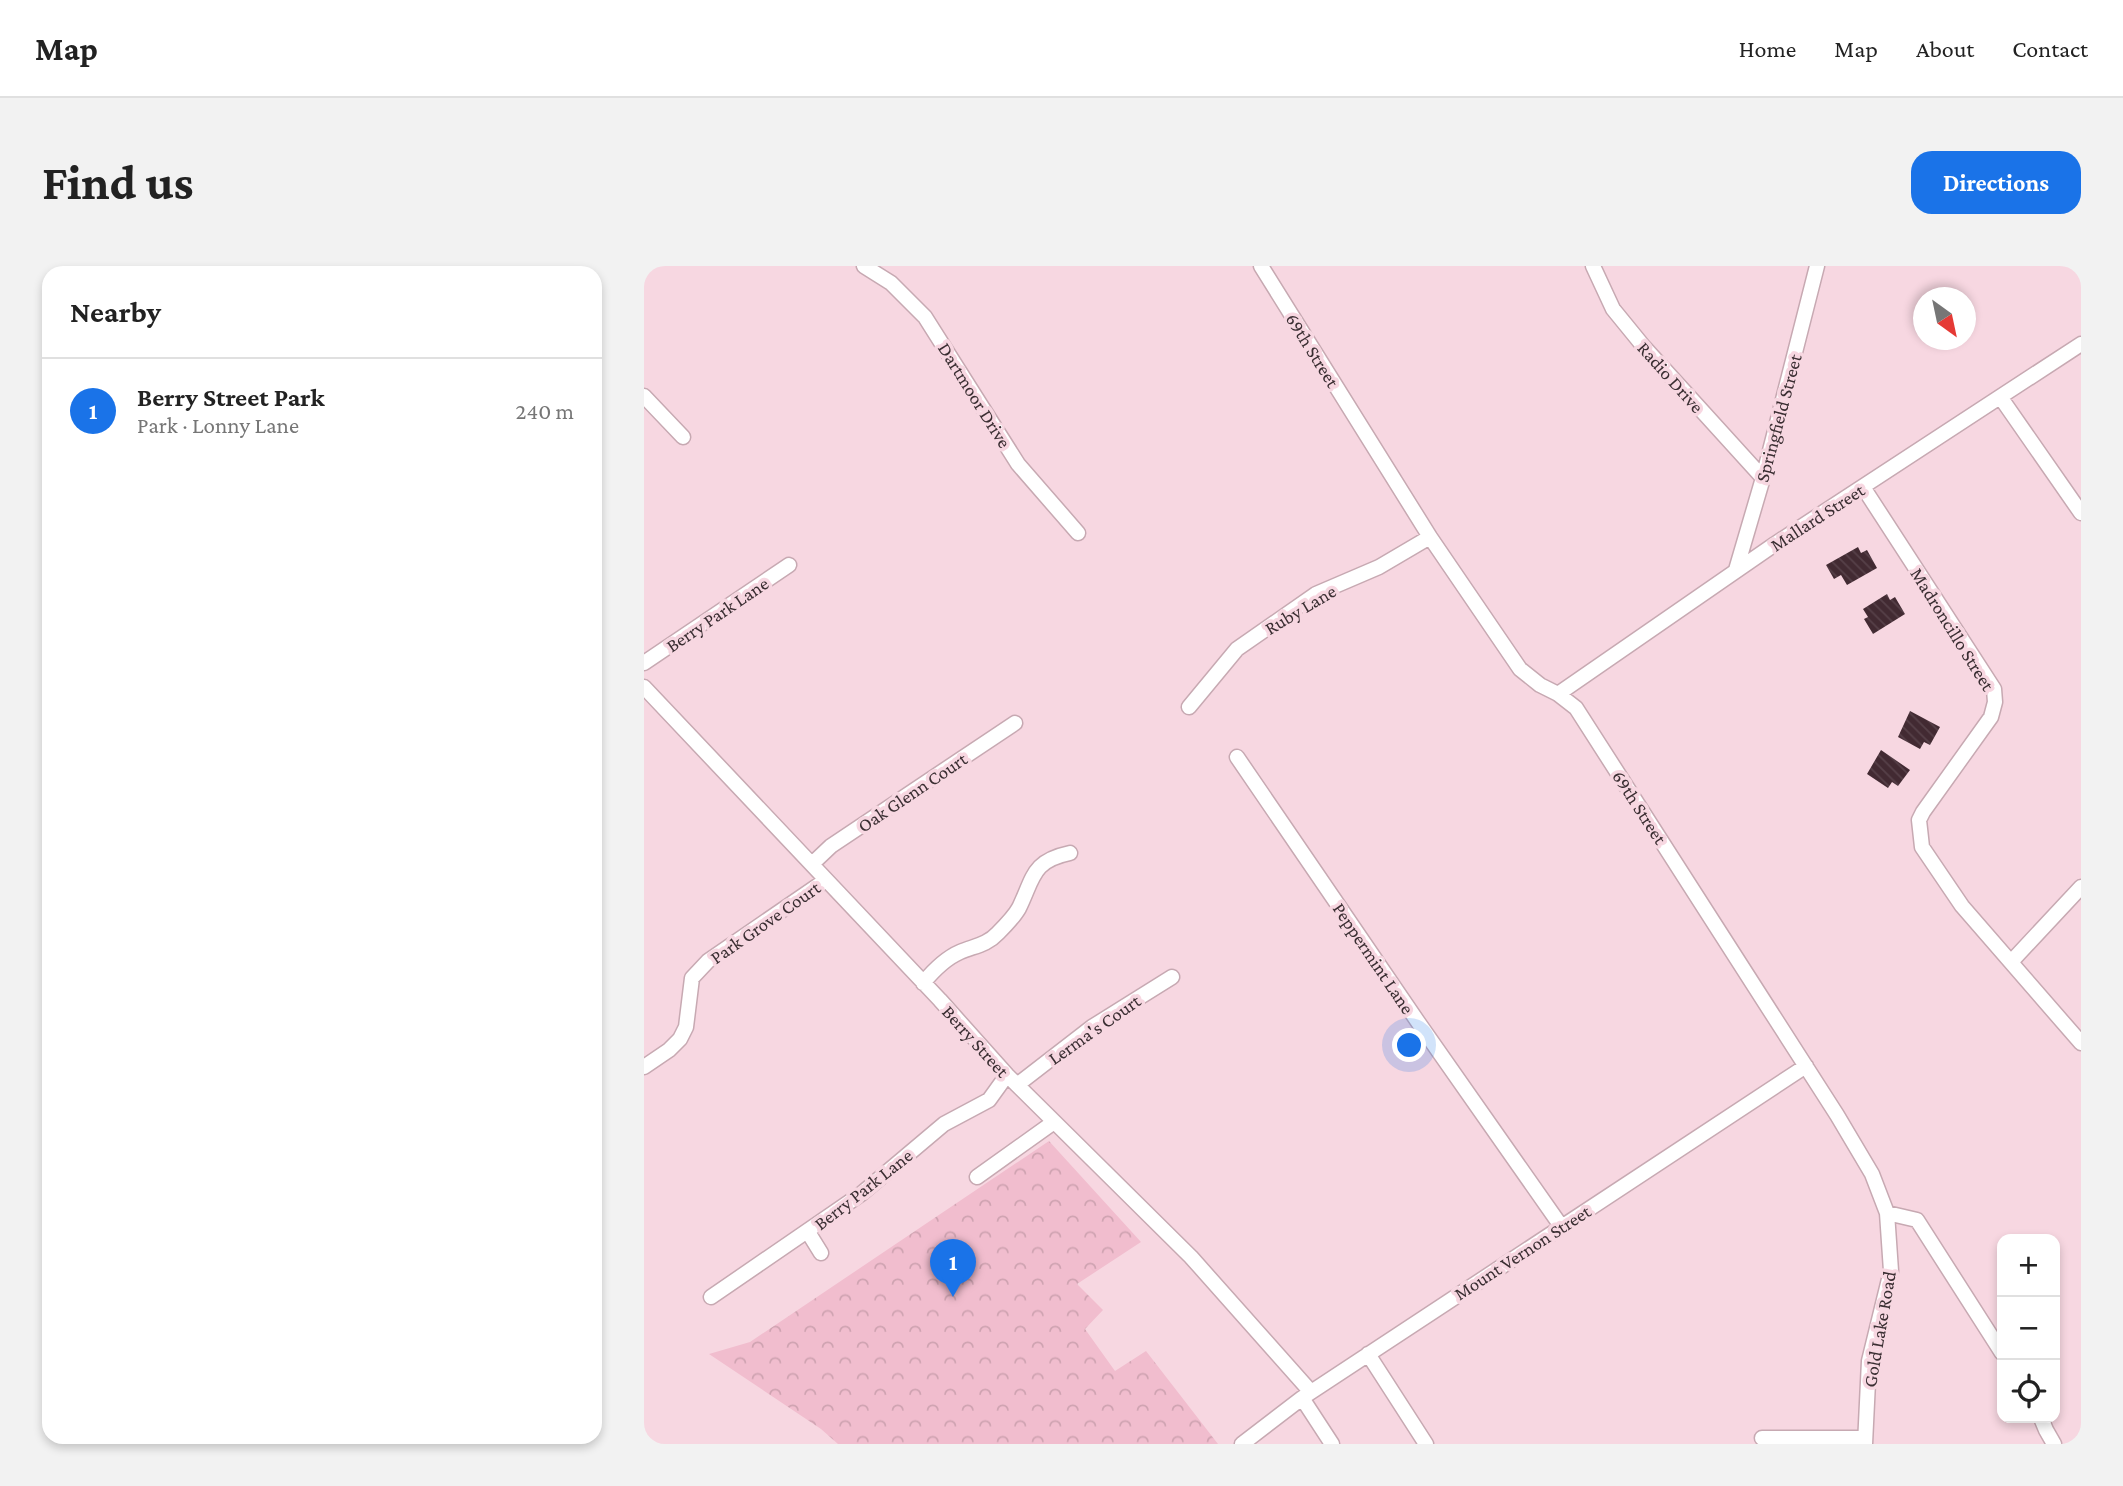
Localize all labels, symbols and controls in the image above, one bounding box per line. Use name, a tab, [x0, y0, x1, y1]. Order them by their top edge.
text: Map	[35, 30, 98, 67]
text: Home	[1739, 35, 1796, 62]
text: Map	[1834, 35, 1878, 62]
text: About	[1916, 35, 1974, 62]
text: Contact	[2012, 35, 2088, 62]
button: Directions	[1911, 151, 2081, 214]
text: Find us	[42, 155, 194, 210]
north arrow	[1913, 287, 1976, 350]
text: Nearby	[70, 295, 161, 328]
street label: 69th Street	[1282, 309, 1344, 392]
street label: Radio Drive	[1633, 337, 1708, 417]
street label: Dartmoor Drive	[934, 339, 1015, 452]
street label: Springfield Street	[1751, 351, 1806, 484]
text: Berry Street Park	[137, 383, 325, 412]
text: 1	[89, 398, 97, 424]
text: 240 m	[515, 398, 574, 424]
text: Park · Lonny Lane	[137, 412, 299, 438]
street label: Mallard Street	[1766, 479, 1869, 556]
street label: Madroncillo Street	[1906, 564, 1999, 695]
street label: Berry Park Lane	[662, 573, 772, 656]
street label: Ruby Lane	[1261, 580, 1340, 639]
street label: Oak Glenn Court	[854, 748, 971, 837]
street label: 69th Street	[1608, 767, 1671, 849]
street label: Park Grove Court	[706, 876, 825, 968]
street label: Peppermint Lane	[1329, 899, 1419, 1018]
street label: Lerma's Court	[1044, 990, 1145, 1069]
street label: Berry Street	[938, 1001, 1014, 1082]
your location	[1392, 1028, 1426, 1062]
street label: Berry Park Lane	[810, 1145, 917, 1234]
street label: Mount Vernon Street	[1450, 1200, 1595, 1304]
map controls	[1997, 1234, 2060, 1423]
button: +	[1997, 1234, 2060, 1297]
pin: 1	[930, 1239, 976, 1297]
street label: Gold Lake Road	[1859, 1269, 1900, 1389]
button: −	[1997, 1297, 2060, 1360]
button: locate	[1997, 1360, 2060, 1423]

